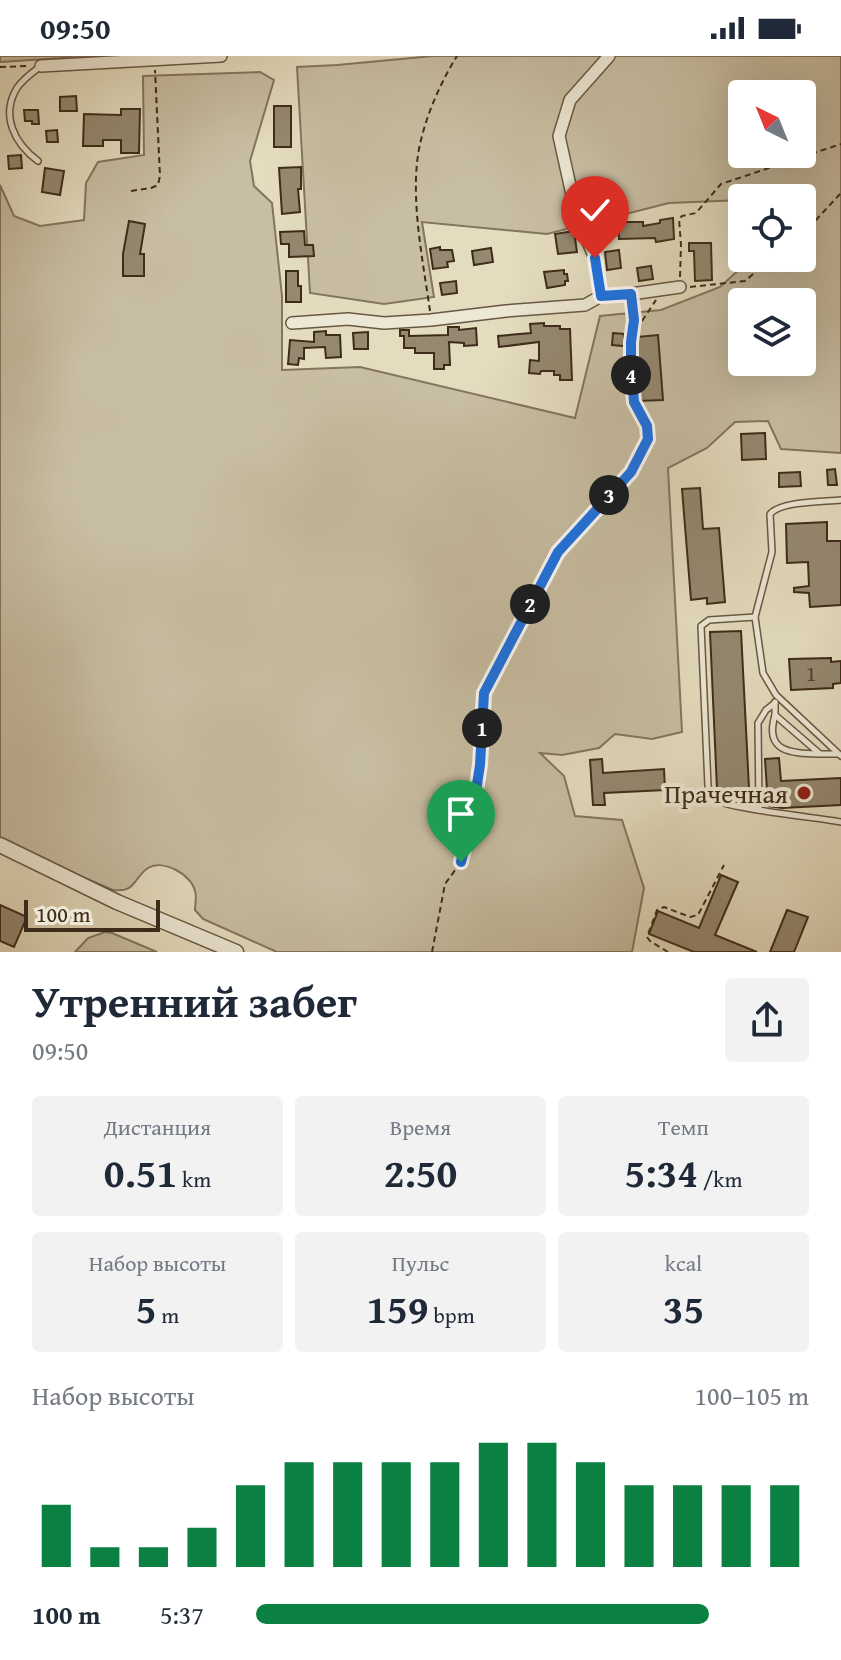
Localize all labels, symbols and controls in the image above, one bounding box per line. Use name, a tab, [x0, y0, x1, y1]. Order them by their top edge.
text: 09:50	[40, 6, 111, 50]
north arrow	[728, 80, 816, 168]
map controls	[728, 80, 816, 376]
pin	[561, 176, 629, 258]
button: locate	[728, 184, 816, 272]
icon: check	[573, 188, 617, 232]
button: layers	[728, 288, 816, 376]
pin: 4	[611, 355, 651, 395]
text: 4	[625, 359, 637, 391]
pin: 3	[589, 475, 629, 515]
text: 3	[603, 479, 615, 511]
pin: 2	[510, 584, 550, 624]
text: 2	[524, 588, 536, 620]
house number: 1	[806, 657, 816, 689]
pin: 1	[462, 708, 502, 748]
text: 1	[476, 712, 488, 744]
place label: Прачечная	[664, 774, 788, 813]
pin	[427, 780, 495, 862]
marker: Прачечная	[795, 784, 813, 802]
icon: arrive	[439, 792, 483, 836]
scale bar	[24, 896, 160, 932]
text: 100 m	[36, 898, 91, 930]
text: Утренний забег	[32, 969, 357, 1033]
button: share	[725, 978, 809, 1062]
text: 09:50	[32, 1031, 88, 1070]
text: Дистанция	[104, 1111, 211, 1143]
text: Время	[390, 1111, 451, 1143]
text: Темп	[658, 1111, 709, 1143]
text: 0.51	[104, 1143, 177, 1202]
text: 2:50	[384, 1143, 457, 1202]
text: 5:34	[625, 1143, 698, 1202]
text: km	[177, 1163, 211, 1195]
text: /km	[698, 1163, 742, 1195]
text: Набор высоты	[89, 1247, 226, 1279]
text: Пульс	[392, 1247, 449, 1279]
text: kcal	[665, 1247, 702, 1279]
text: 5	[136, 1279, 156, 1338]
text: 159	[366, 1279, 429, 1338]
text: 35	[663, 1279, 704, 1338]
text: m	[156, 1299, 179, 1331]
text: bpm	[429, 1299, 475, 1331]
text: Набор высоты	[32, 1376, 194, 1415]
text: 100–105 m	[695, 1376, 809, 1415]
text: 100 m	[32, 1595, 100, 1634]
text: 5:37	[160, 1595, 204, 1634]

